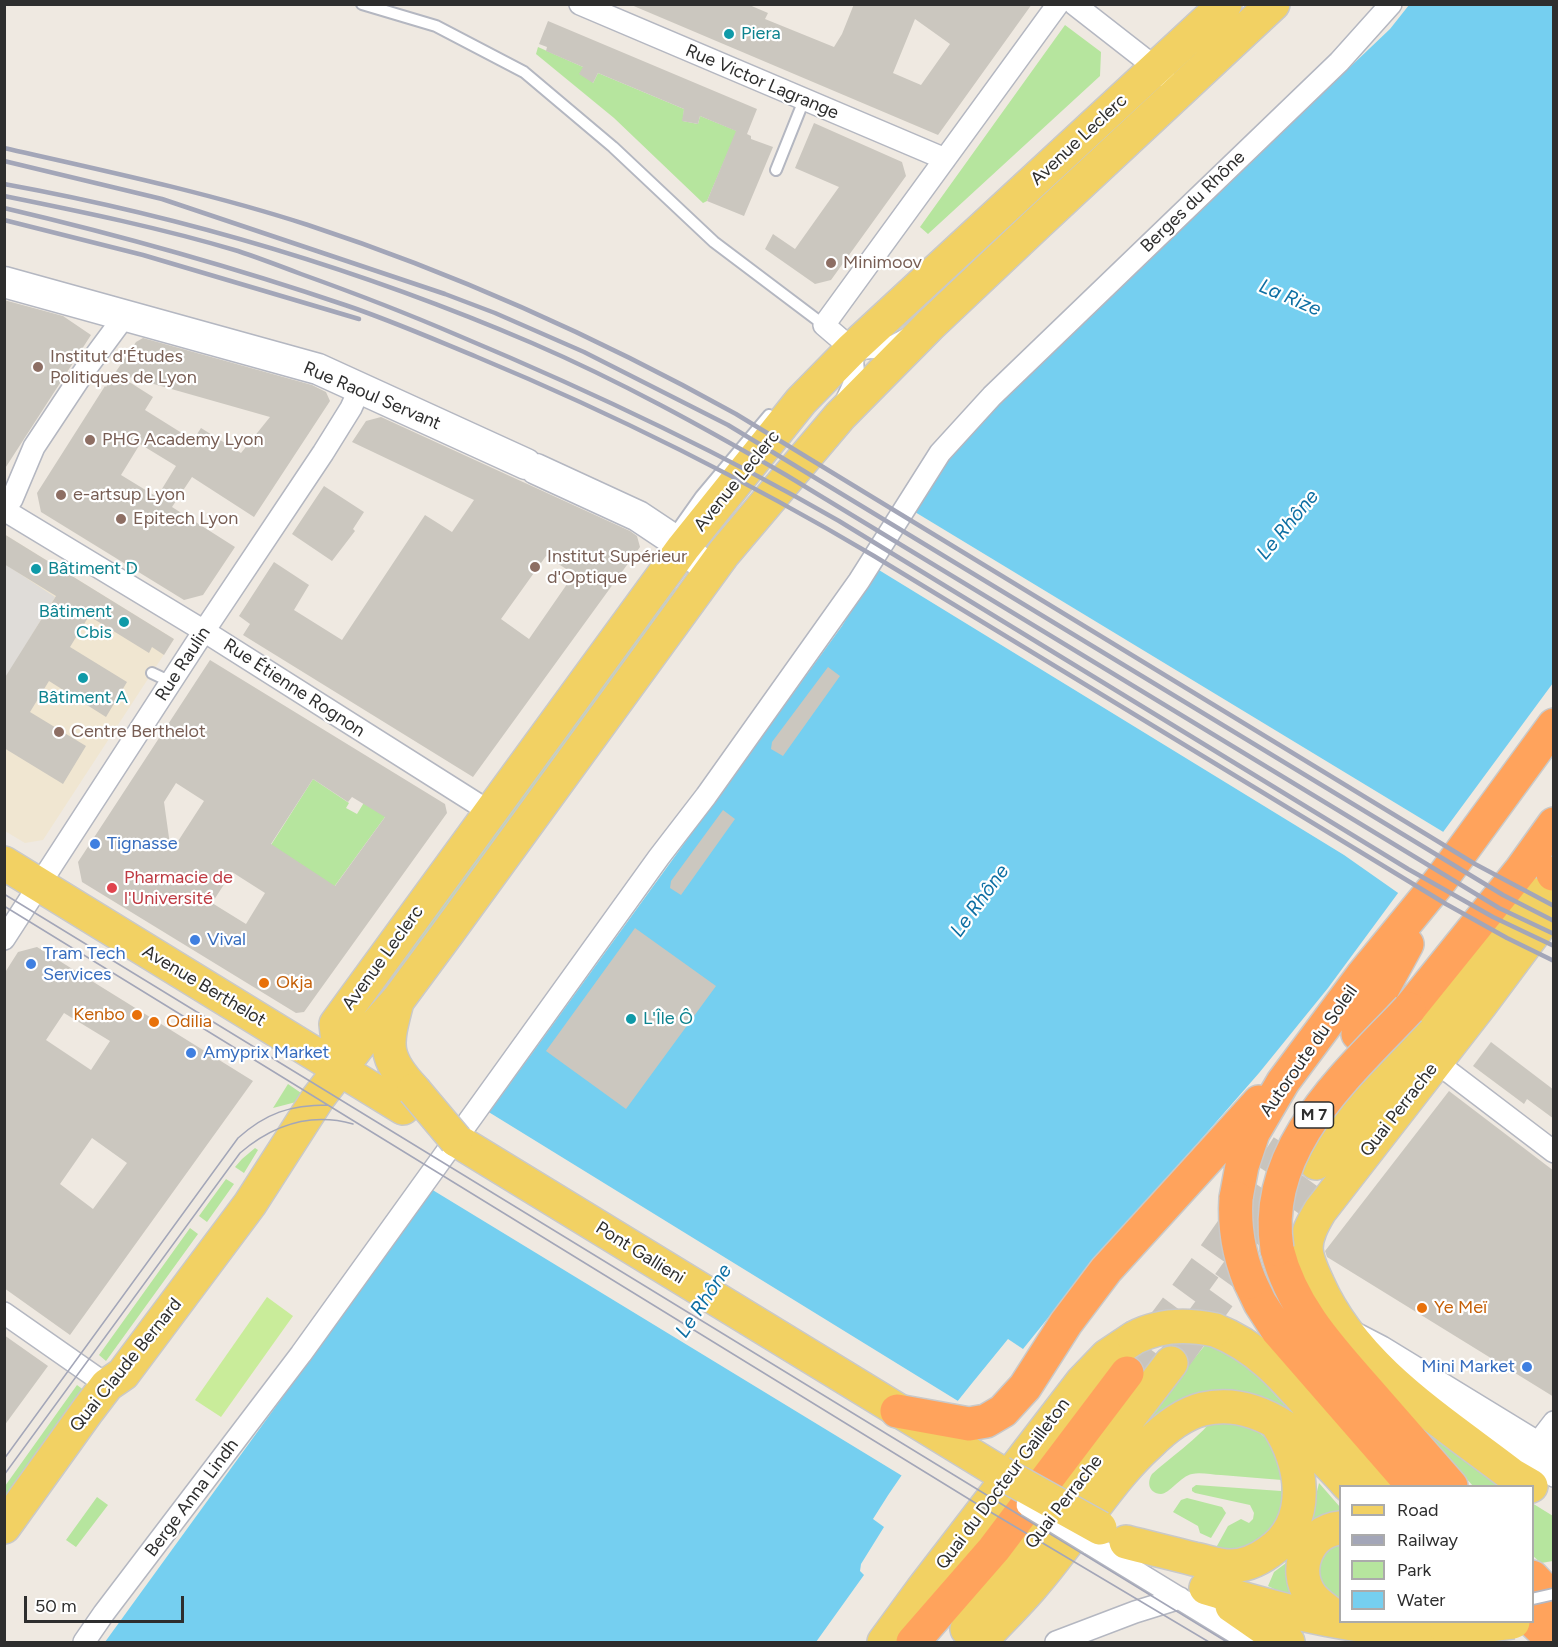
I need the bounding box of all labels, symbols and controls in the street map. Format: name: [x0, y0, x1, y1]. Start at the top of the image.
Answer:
place label: Piera: [741, 23, 781, 45]
marker: Piera: [722, 27, 736, 41]
street label: Rue Victor Lagrange: [682, 40, 842, 124]
street label: Avenue Leclerc: [1026, 90, 1132, 190]
street label: Berges du Rhône: [1136, 147, 1250, 257]
place label: Minimoov: [843, 252, 922, 274]
marker: Minimoov: [824, 256, 838, 270]
water label: La Rize: [1255, 274, 1325, 322]
place label: Institut d'Études Politiques de Lyon: [50, 346, 197, 388]
street label: Rue Raoul Servant: [300, 357, 444, 435]
marker: Institut d'Études Politiques de Lyon: [31, 360, 45, 374]
street label: Avenue Leclerc: [690, 426, 784, 536]
place label: PHG Academy Lyon: [102, 429, 264, 451]
marker: PHG Academy Lyon: [83, 433, 97, 447]
place label: e-artsup Lyon: [73, 484, 185, 506]
water label: Le Rhône: [1252, 485, 1324, 565]
marker: e-artsup Lyon: [54, 488, 68, 502]
place label: Epitech Lyon: [133, 508, 238, 530]
marker: Epitech Lyon: [114, 512, 128, 526]
place label: Institut Supérieur d'Optique: [547, 546, 687, 588]
place label: Bâtiment D: [48, 558, 138, 580]
marker: Institut Supérieur d'Optique: [528, 560, 542, 574]
marker: Bâtiment D: [29, 562, 43, 576]
place label: Bâtiment Cbis: [39, 601, 112, 644]
marker: Bâtiment Cbis: [117, 615, 131, 629]
street label: Rue Raulin: [151, 623, 215, 705]
street label: Rue Étienne Rognon: [219, 634, 369, 742]
marker: Bâtiment A: [76, 671, 90, 685]
place label: Bâtiment A: [38, 687, 128, 709]
place label: Centre Berthelot: [71, 721, 206, 743]
marker: Centre Berthelot: [52, 725, 66, 739]
place label: Tignasse: [107, 833, 177, 855]
marker: Tignasse: [88, 837, 102, 851]
water label: Le Rhône: [946, 860, 1014, 942]
place label: Pharmacie de l'Université: [124, 867, 233, 910]
marker: Pharmacie de l'Université: [105, 881, 119, 895]
street label: Avenue Leclerc: [338, 902, 428, 1014]
place label: Vival: [207, 929, 246, 951]
marker: Vival: [188, 933, 202, 947]
street label: Avenue Berthelot: [138, 941, 270, 1031]
place label: Tram Tech Services: [43, 943, 126, 986]
marker: Tram Tech Services: [24, 957, 38, 971]
place label: Okja: [276, 972, 313, 994]
marker: Okja: [257, 976, 271, 990]
street label: Autoroute du Soleil: [1256, 981, 1362, 1121]
place label: Kenbo: [73, 1004, 125, 1026]
marker: Kenbo: [130, 1008, 144, 1022]
place label: L'Île Ô: [643, 1008, 693, 1030]
place label: Odilia: [166, 1011, 212, 1033]
marker: L'Île Ô: [624, 1012, 638, 1026]
marker: Odilia: [147, 1015, 161, 1029]
place label: Amyprix Market: [203, 1042, 329, 1064]
marker: Amyprix Market: [184, 1046, 198, 1060]
street label: Quai Perrache: [1356, 1059, 1442, 1161]
road number: M 7: [1294, 1102, 1334, 1128]
street label: Pont Gallieni: [591, 1217, 689, 1289]
water label: Le Rhône: [671, 1260, 737, 1342]
street label: Quai Claude Bernard: [65, 1294, 187, 1436]
place label: Ye Meï: [1434, 1297, 1487, 1319]
marker: Ye Meï: [1415, 1301, 1429, 1315]
place label: Mini Market: [1421, 1356, 1515, 1378]
marker: Mini Market: [1520, 1360, 1534, 1374]
street label: Quai du Docteur Gailleton: [932, 1394, 1074, 1574]
street label: Berge Anna Lindh: [141, 1435, 243, 1561]
street label: Quai Perrache: [1021, 1451, 1107, 1553]
legend: [1339, 1485, 1534, 1623]
text: Road: [1397, 1499, 1438, 1521]
text: Railway: [1397, 1529, 1458, 1551]
text: Park: [1397, 1559, 1431, 1581]
scale bar: [27, 1584, 188, 1622]
text: Water: [1397, 1589, 1445, 1611]
text: 50 m: [35, 1595, 77, 1617]

